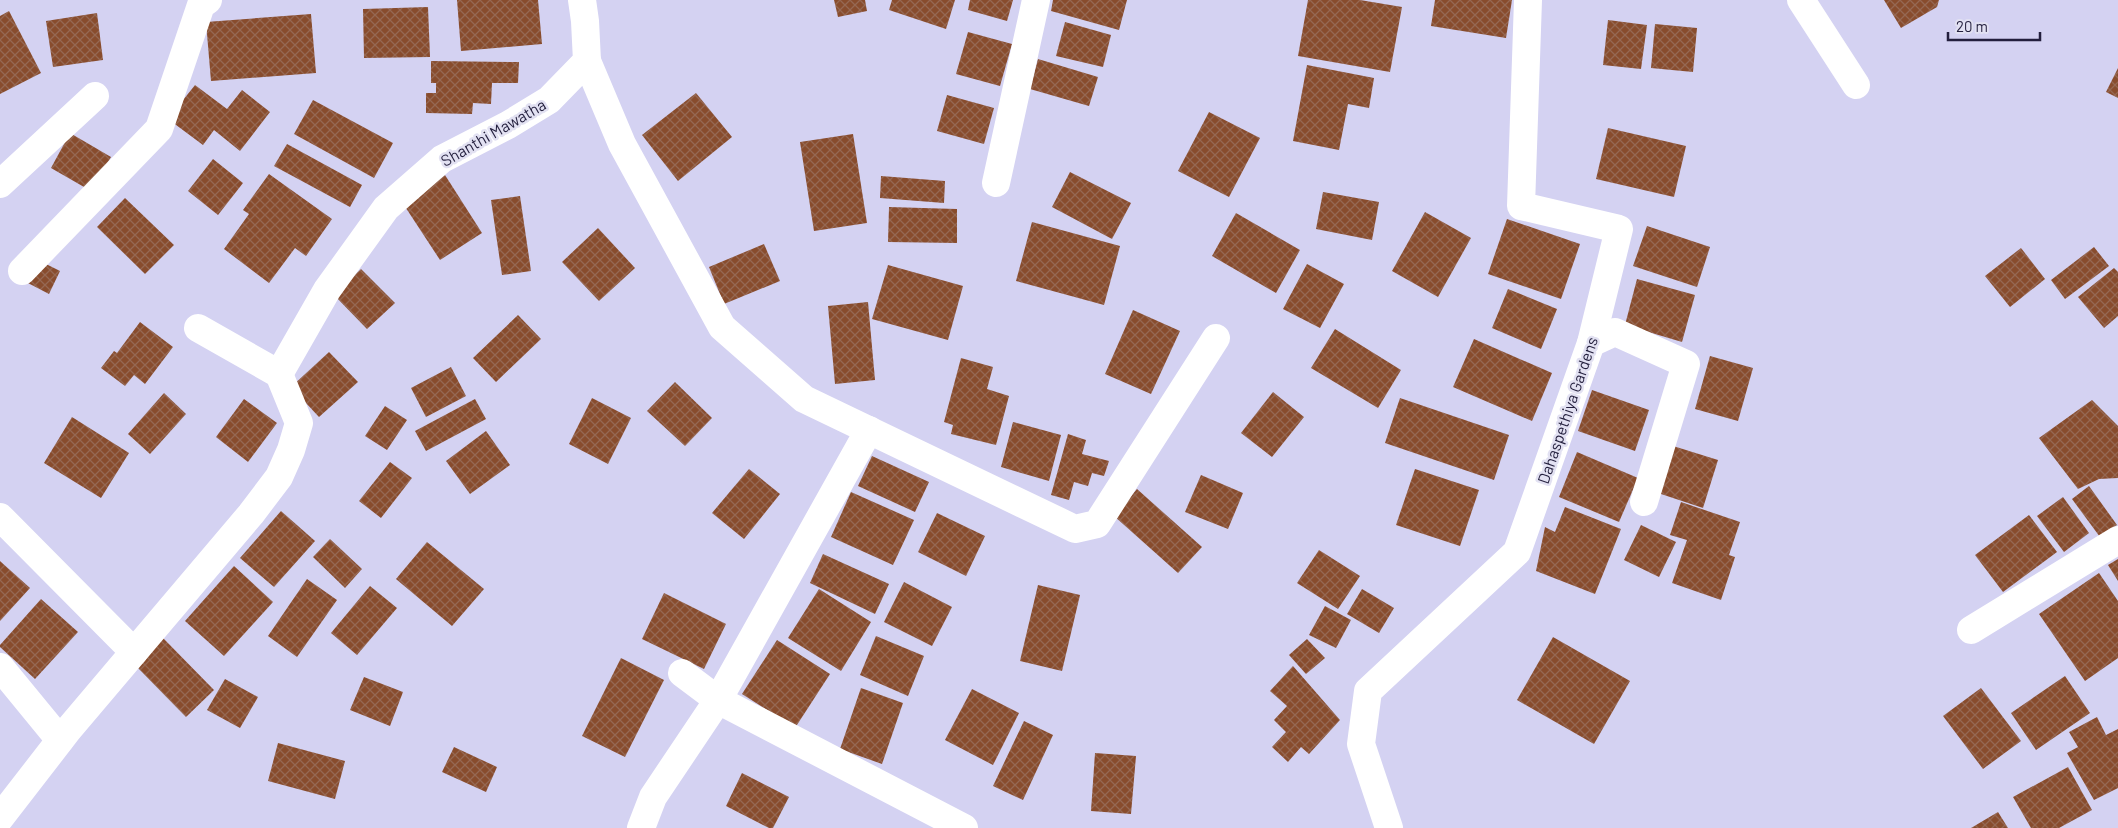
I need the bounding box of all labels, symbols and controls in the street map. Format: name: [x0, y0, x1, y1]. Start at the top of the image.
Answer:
scale bar: [1948, 10, 2040, 42]
text: 20 m: [1956, 17, 1988, 35]
street label: Shanthi Mawatha: [437, 94, 549, 170]
street label: Dahaspethiya Gardens: [1533, 334, 1601, 486]

